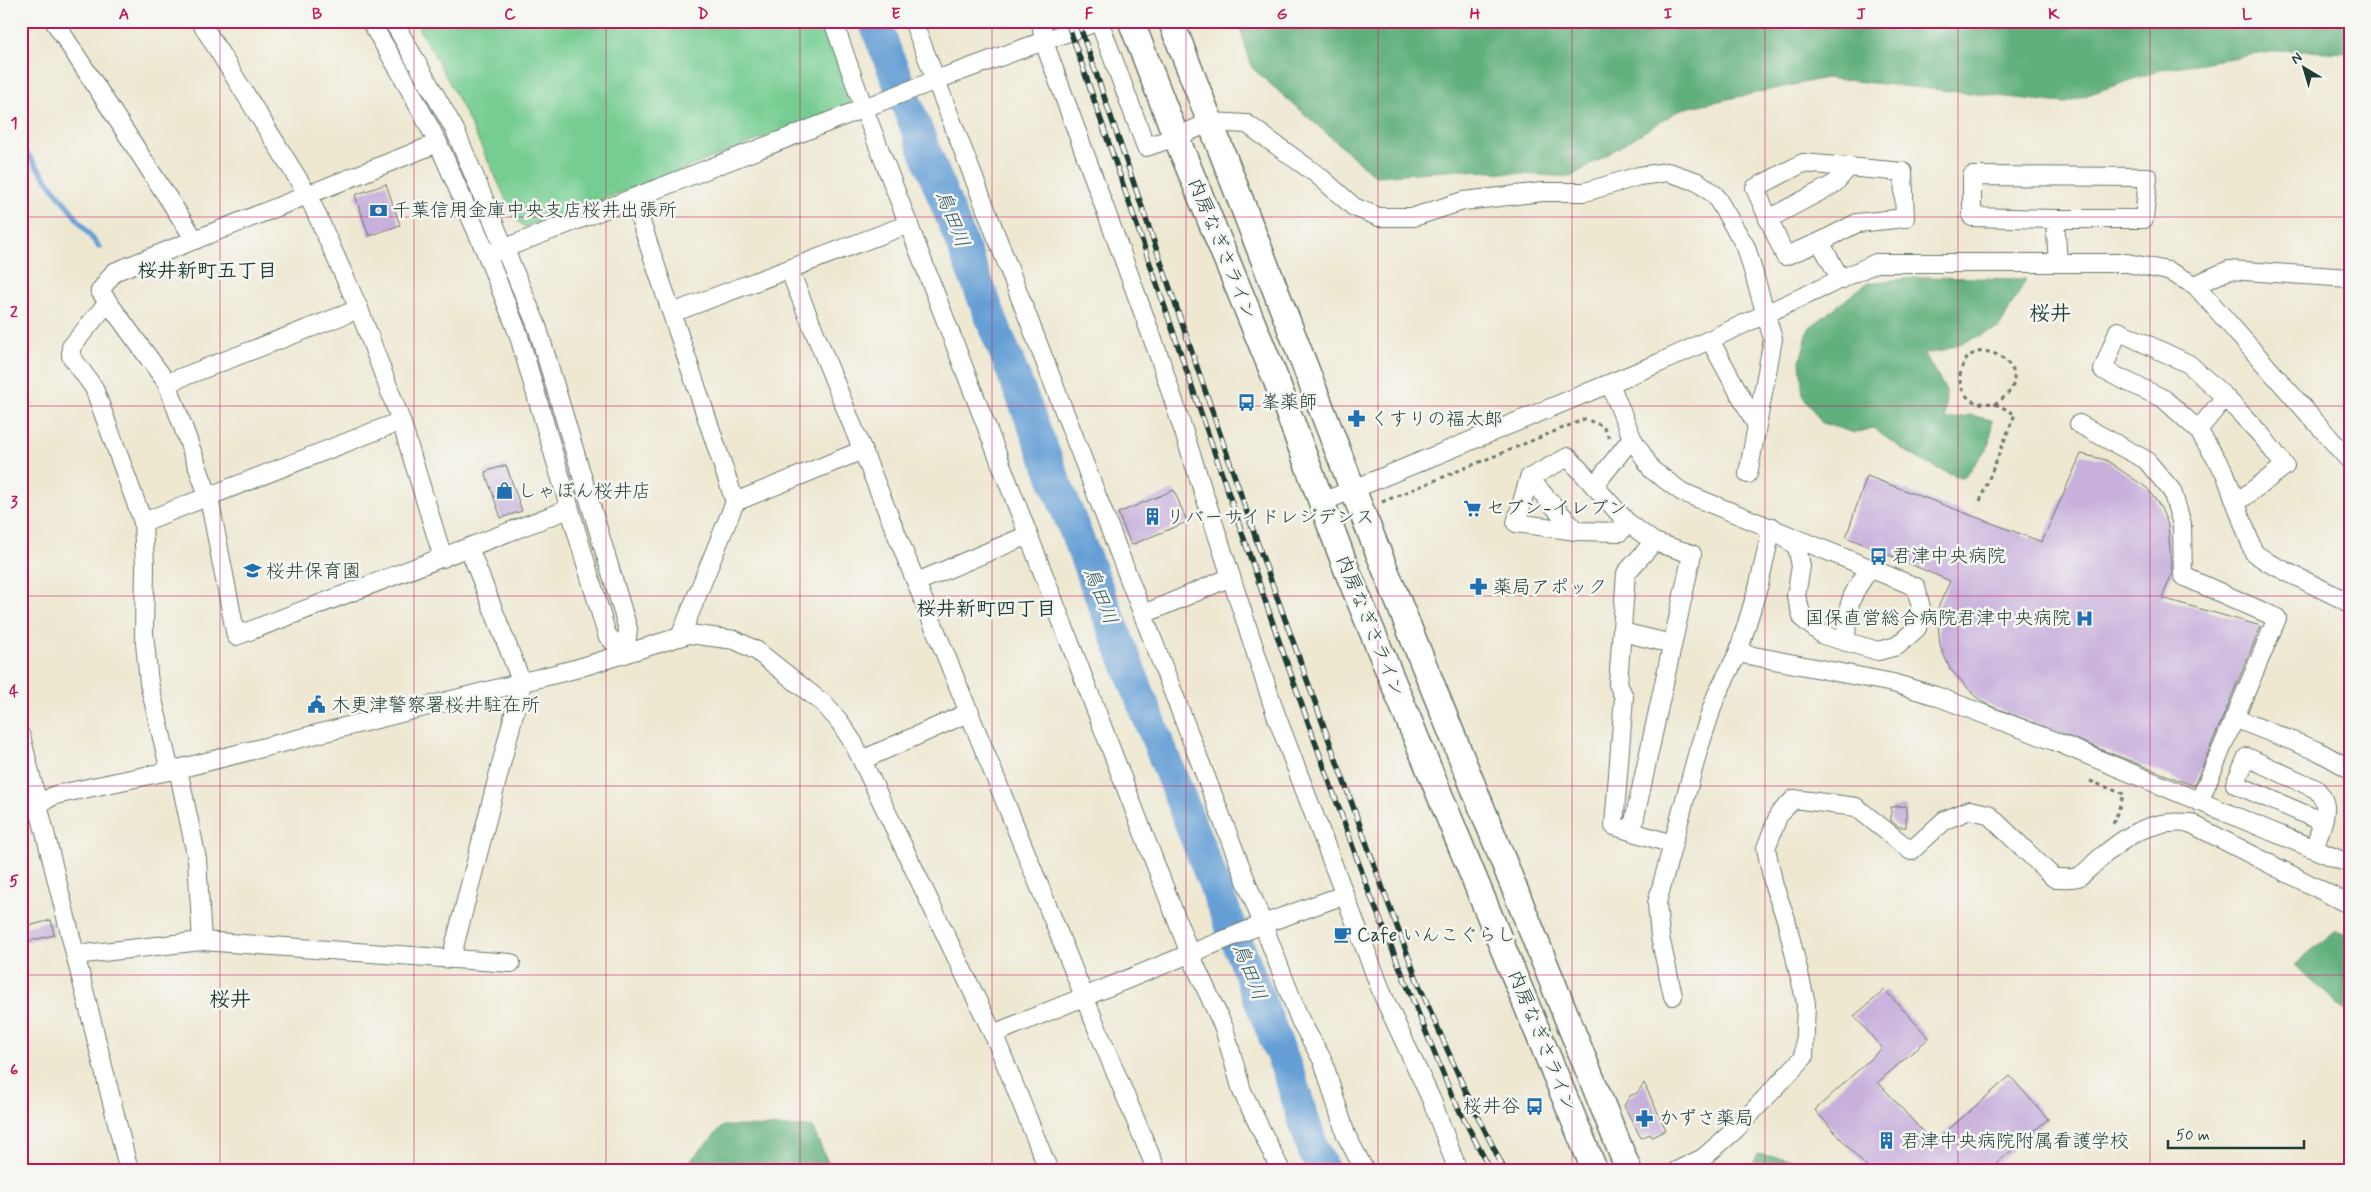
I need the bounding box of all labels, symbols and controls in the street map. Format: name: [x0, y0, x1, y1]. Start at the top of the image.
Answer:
text: A: [119, 4, 129, 25]
text: B: [312, 4, 322, 25]
text: C: [504, 4, 516, 25]
text: D: [697, 4, 709, 25]
text: E: [891, 4, 901, 25]
text: F: [1085, 4, 1094, 25]
text: G: [1277, 4, 1288, 25]
text: H: [1470, 4, 1481, 25]
text: I: [1664, 4, 1673, 25]
text: J: [1856, 4, 1866, 25]
text: K: [2048, 4, 2060, 25]
text: L: [2242, 4, 2253, 25]
north arrow: [2278, 42, 2328, 92]
text: N: [2287, 49, 2306, 69]
text: 1: [10, 113, 18, 134]
street label: 内房なぎさライン: [1182, 174, 1262, 324]
water label: 鳥田川: [929, 186, 975, 252]
place label: 千葉信用金庫中央支店桜井出張所: [392, 198, 677, 223]
bank icon: 千葉信用金庫中央支店桜井出張所: [368, 200, 388, 220]
district label: 桜井新町五丁目: [137, 258, 277, 285]
district label: 桜井: [2029, 300, 2071, 328]
text: 2: [10, 302, 18, 323]
place label: 峯薬師: [1261, 390, 1318, 415]
bus stop icon: 峯薬師: [1237, 392, 1257, 412]
place label: くすりの福太郎: [1370, 407, 1503, 432]
pharmacy icon: くすりの福太郎: [1346, 409, 1366, 429]
place label: しゃぼん桜井店: [518, 479, 651, 504]
shop icon: しゃぼん桜井店: [494, 481, 514, 501]
text: 3: [10, 492, 18, 513]
place label: セブン-イレブン: [1486, 496, 1628, 521]
supermarket icon: セブン-イレブン: [1462, 498, 1482, 518]
place label: リバーサイドレジデンス: [1166, 505, 1375, 530]
building icon: リバーサイドレジデンス: [1142, 507, 1162, 527]
place label: 君津中央病院: [1892, 544, 2006, 569]
bus stop icon: 君津中央病院: [1868, 546, 1888, 566]
street label: 内房なぎさライン: [1330, 551, 1410, 701]
place label: 桜井保育園: [266, 559, 361, 584]
school or university icon: 桜井保育園: [242, 561, 262, 581]
water label: 鳥田川: [1077, 563, 1123, 629]
place label: 薬局アポック: [1493, 575, 1607, 600]
pharmacy icon: 薬局アポック: [1469, 577, 1489, 597]
district label: 桜井新町四丁目: [916, 596, 1056, 623]
place label: 国保直営総合病院君津中央病院: [1805, 606, 2071, 631]
hospital icon: 国保直営総合病院君津中央病院: [2075, 608, 2095, 628]
text: 4: [9, 681, 19, 702]
place label: 木更津警察署桜井駐在所: [331, 693, 540, 718]
public building icon: 木更津警察署桜井駐在所: [307, 695, 327, 715]
text: 5: [9, 871, 19, 892]
place label: Cafe いんこぐらし: [1357, 923, 1516, 948]
cafe icon: Cafe いんこぐらし: [1333, 925, 1353, 945]
water label: 鳥田川: [1226, 939, 1272, 1005]
street label: 内房なぎさライン: [1502, 966, 1582, 1116]
district label: 桜井: [209, 986, 251, 1014]
text: 6: [10, 1060, 18, 1081]
place label: 桜井谷: [1463, 1094, 1520, 1119]
bus stop icon: 桜井谷: [1524, 1096, 1544, 1116]
place label: かずさ薬局: [1659, 1106, 1754, 1131]
pharmacy icon: かずさ薬局: [1635, 1108, 1655, 1128]
scale bar: [2168, 1117, 2305, 1149]
text: 50 m: [2176, 1126, 2210, 1146]
place label: 君津中央病院附属看護学校: [1901, 1129, 2129, 1154]
building icon: 君津中央病院附属看護学校: [1877, 1131, 1897, 1151]

